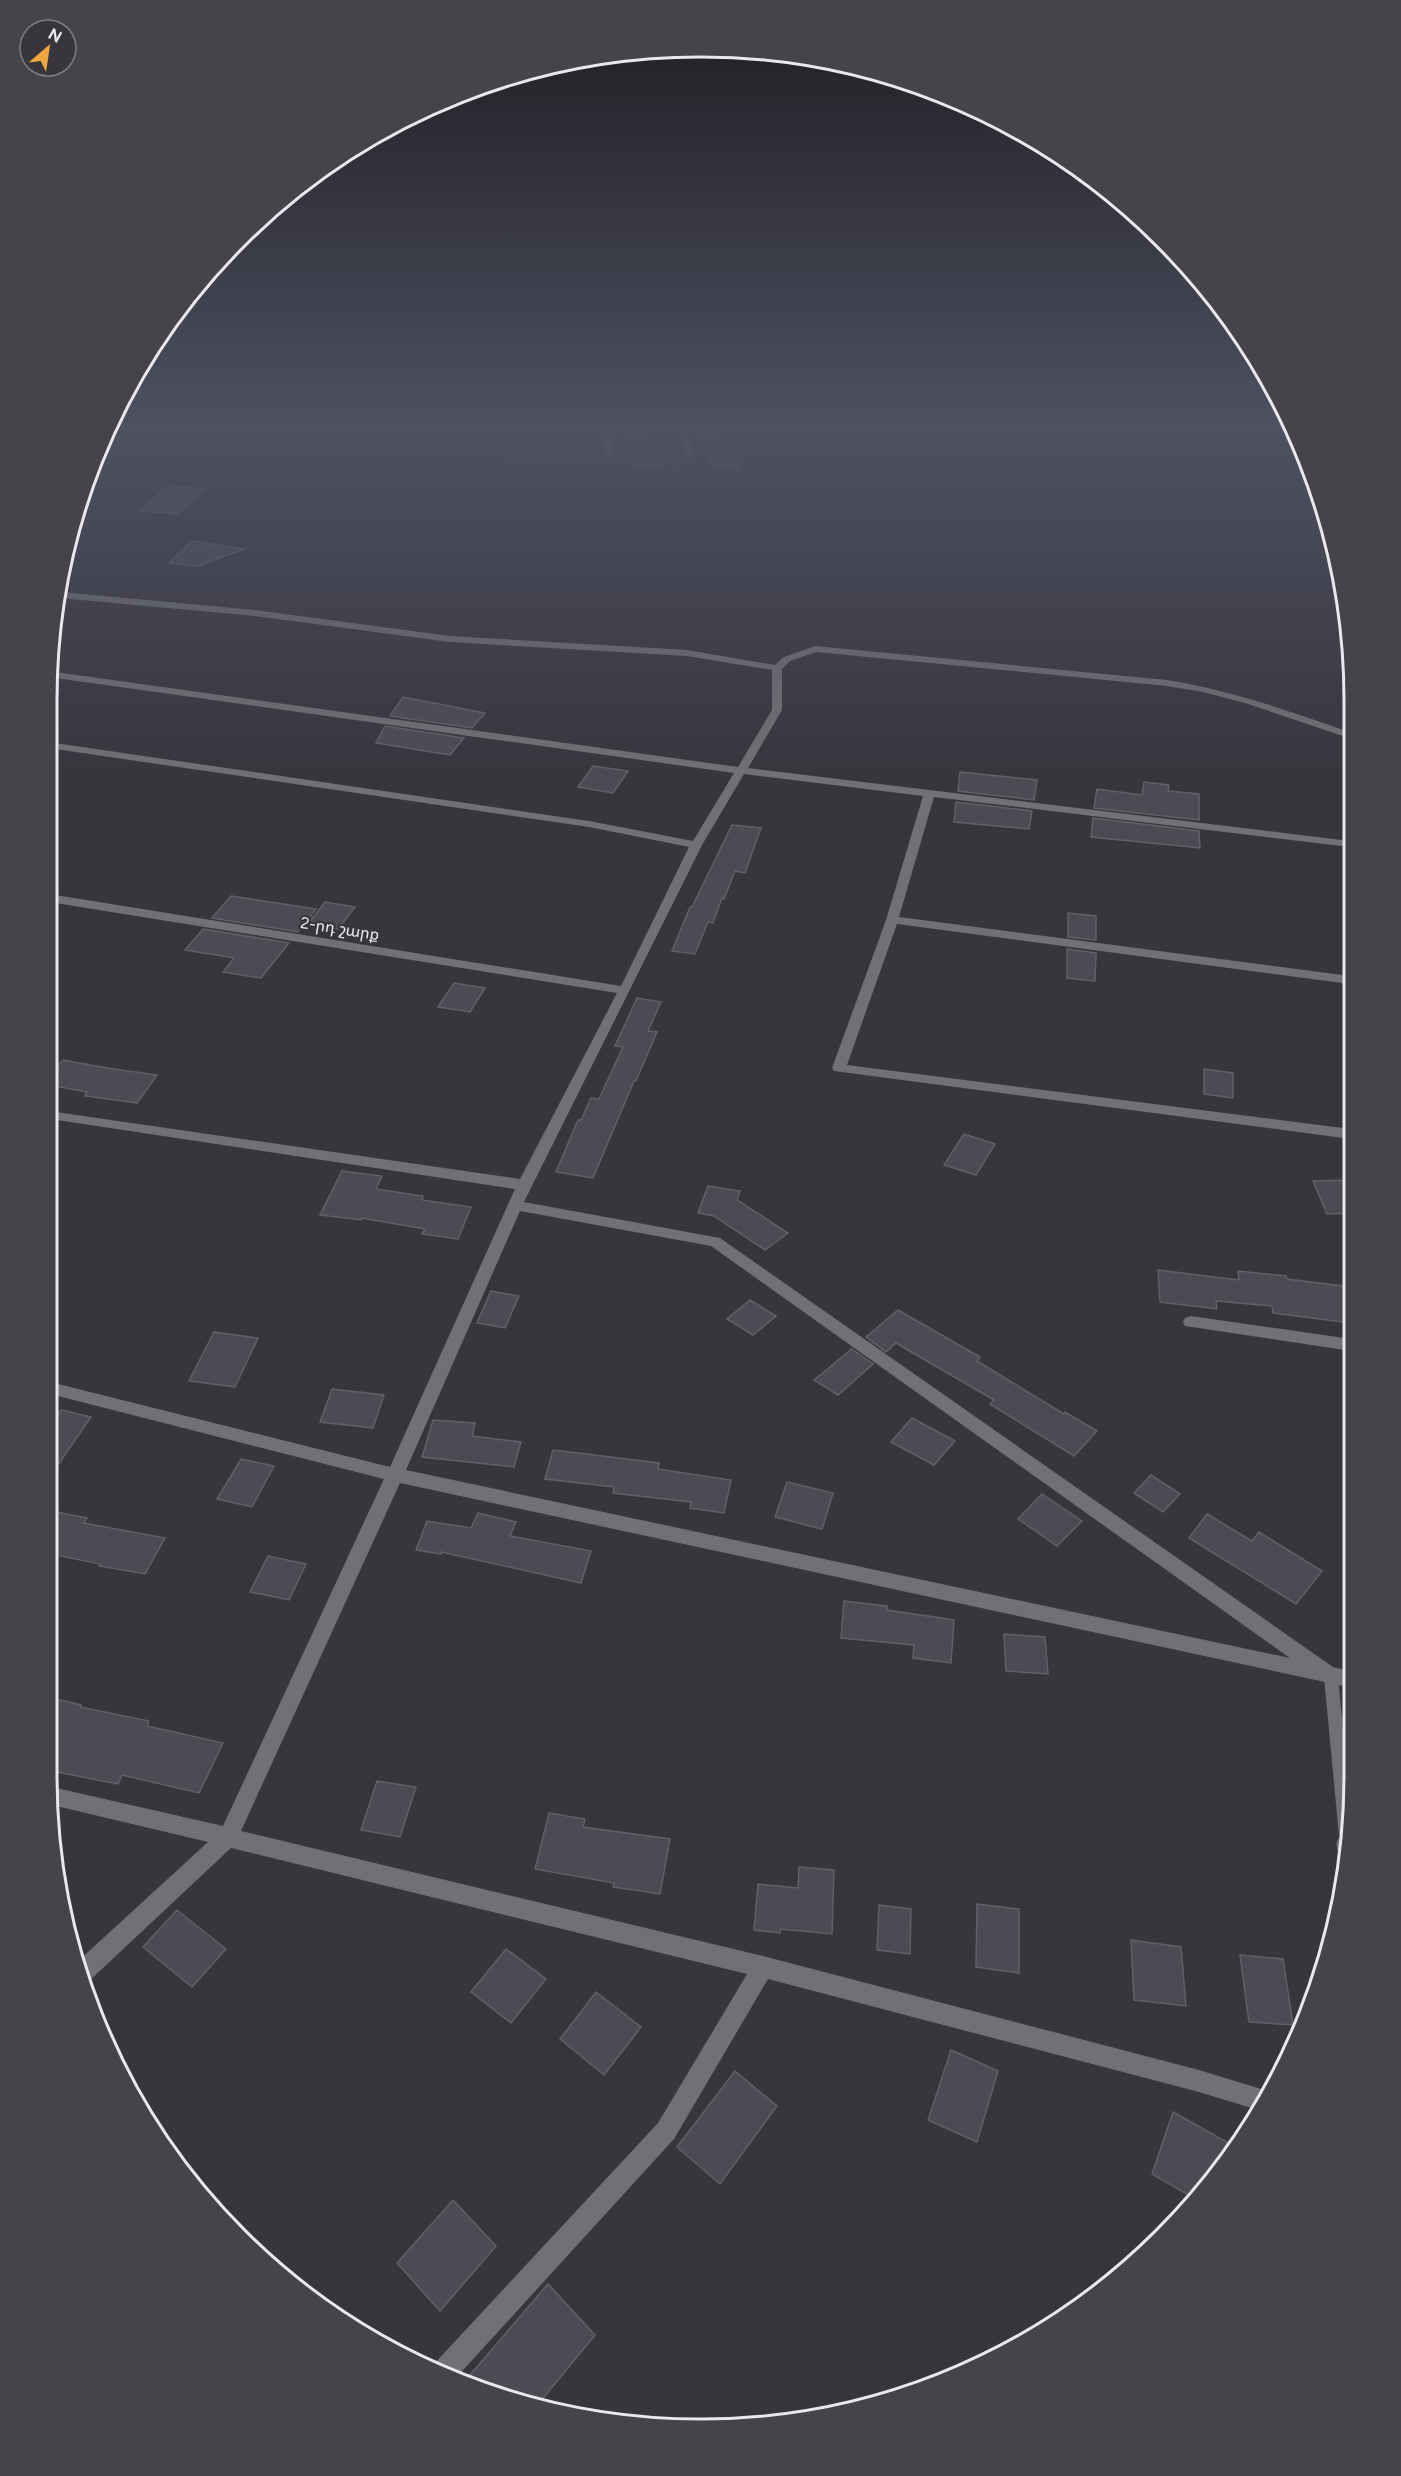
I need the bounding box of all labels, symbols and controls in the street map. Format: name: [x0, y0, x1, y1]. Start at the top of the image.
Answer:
north arrow: [18, 18, 78, 78]
text: N: [45, 24, 65, 47]
street label: 2-րդ շարք: [299, 913, 381, 944]

